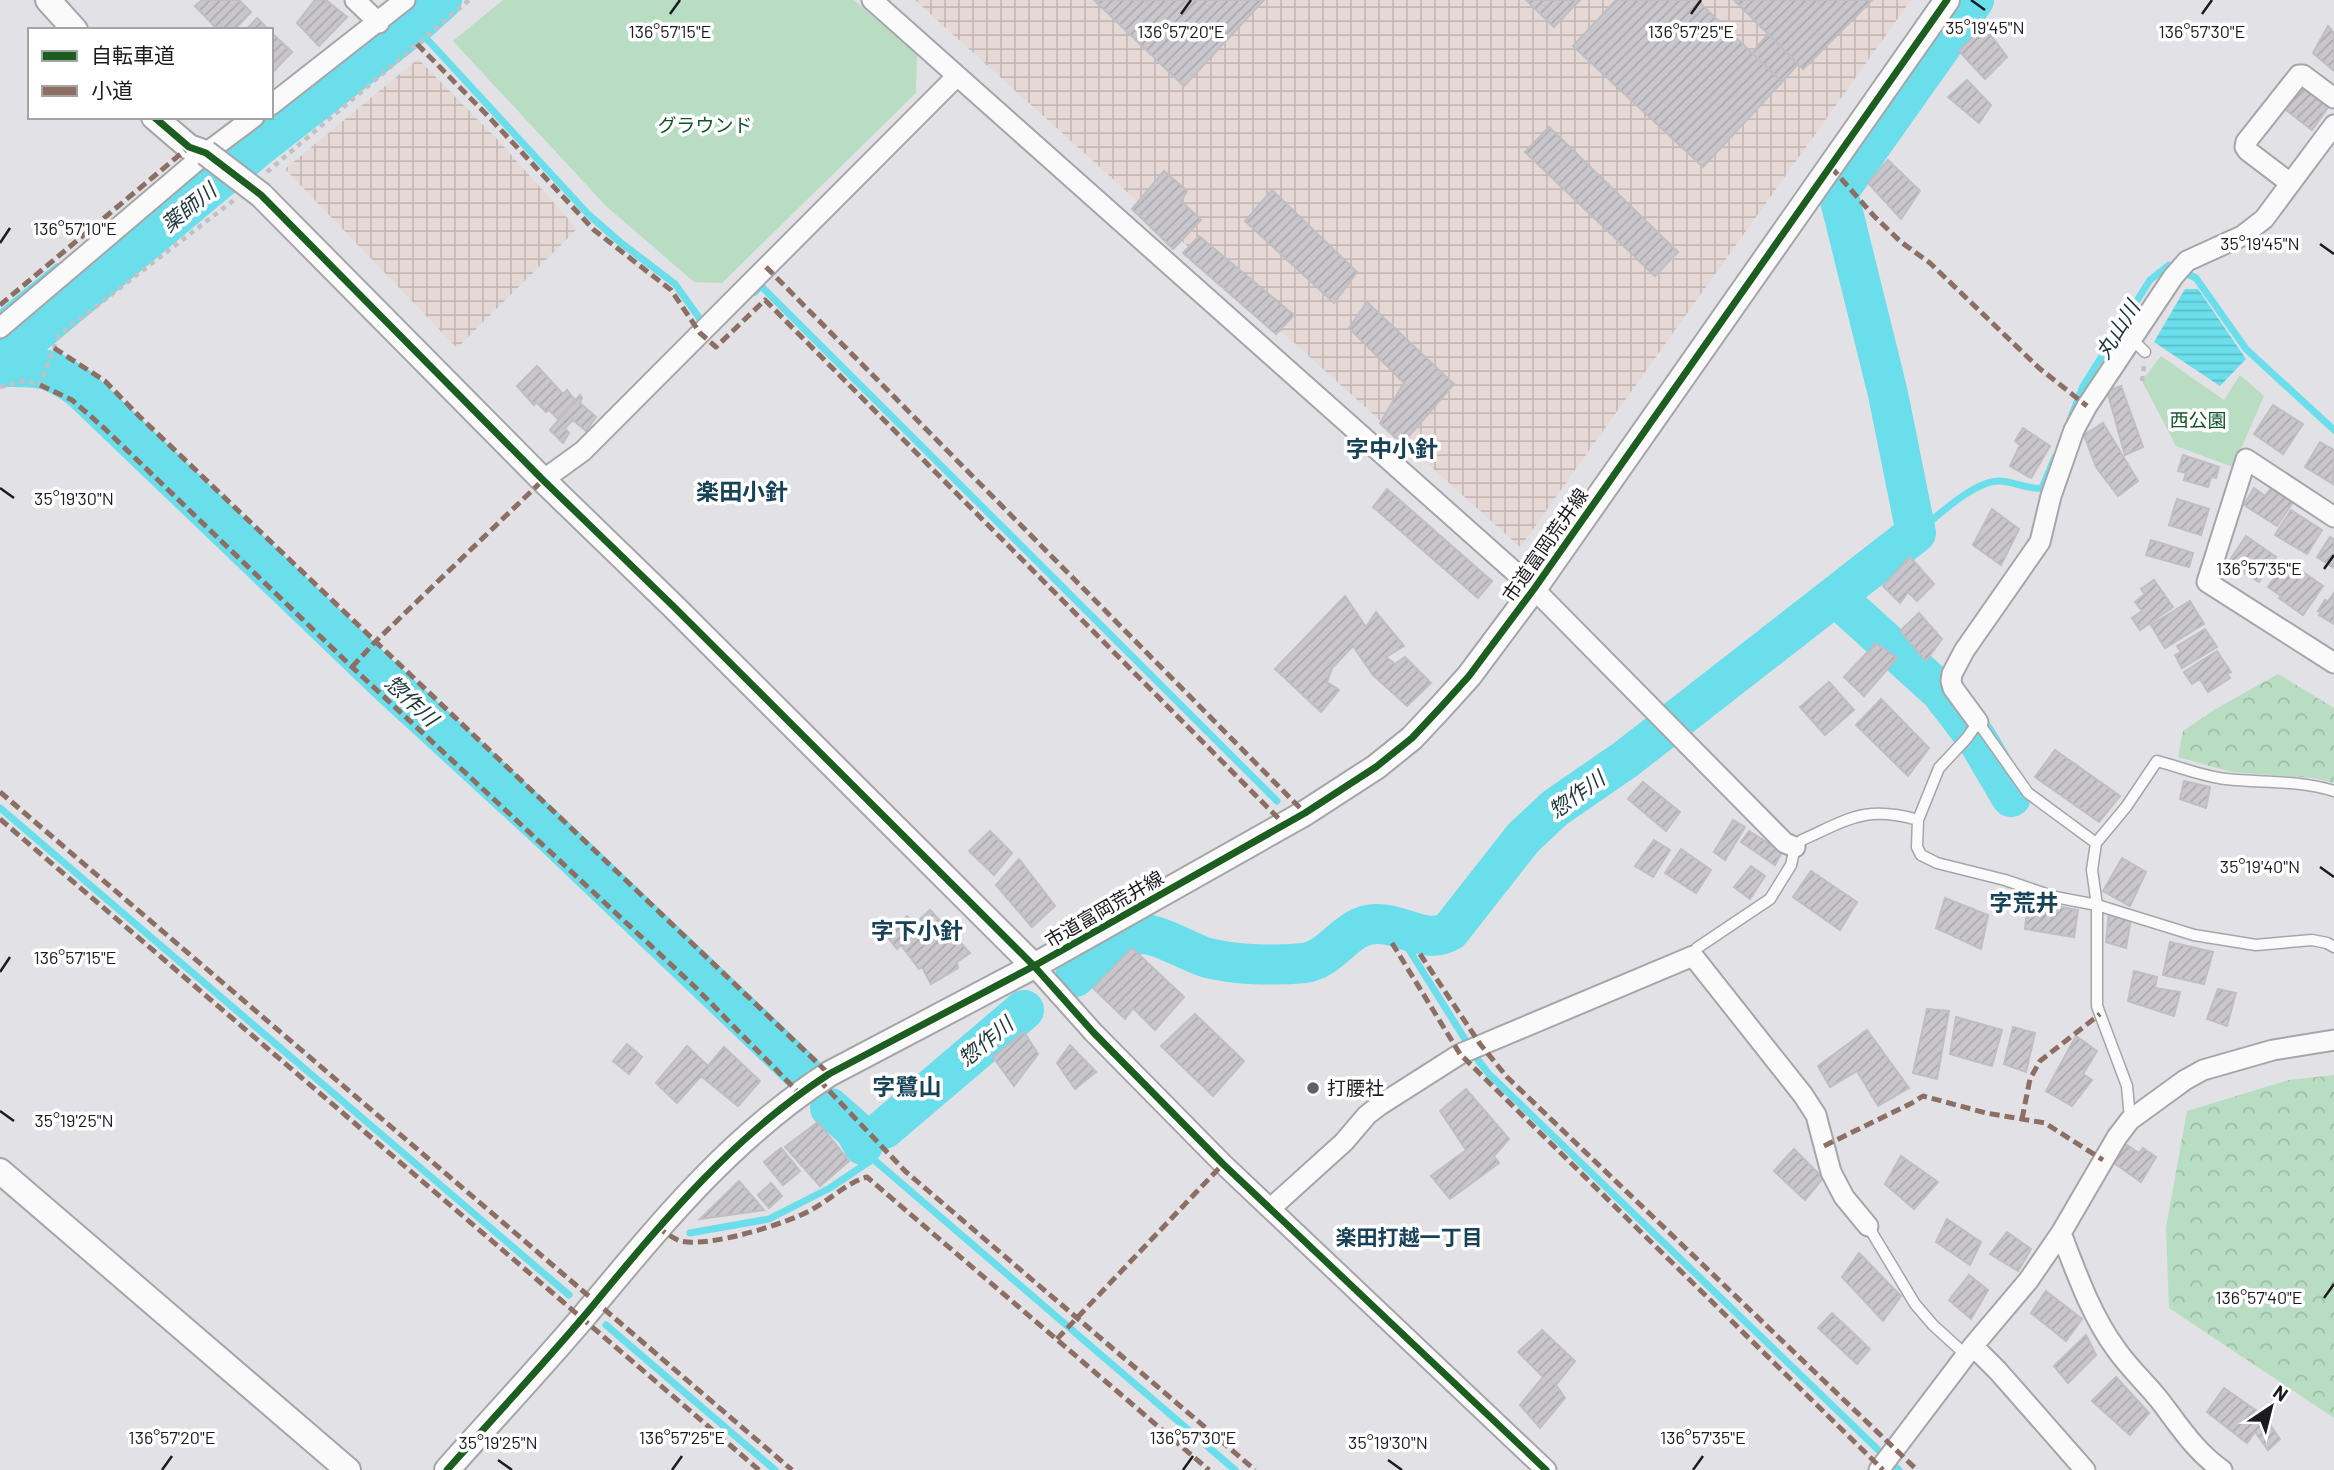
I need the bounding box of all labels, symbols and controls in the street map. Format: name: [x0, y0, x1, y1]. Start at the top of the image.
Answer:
text: 35°19'45"N: [1945, 16, 2025, 38]
text: 136°57'15"E: [628, 20, 712, 42]
text: 136°57'20"E: [1137, 20, 1225, 42]
text: 136°57'25"E: [1648, 20, 1734, 42]
text: 136°57'30"E: [2159, 20, 2245, 42]
legend: [28, 28, 273, 119]
text: 自転車道: [91, 42, 175, 67]
text: 小道: [91, 77, 133, 102]
park label: グラウンド: [657, 113, 753, 136]
water label: 薬師川: [156, 176, 222, 236]
text: 136°57'10"E: [33, 217, 117, 239]
text: 35°19'45"N: [2220, 232, 2300, 254]
water label: 丸山川: [2089, 294, 2145, 363]
park label: 西公園: [2169, 408, 2227, 431]
district label: 字中小針: [1346, 434, 1438, 462]
district label: 楽田小針: [696, 477, 788, 505]
street label: 市道富岡荒井線: [1497, 484, 1592, 606]
text: 35°19'30"N: [34, 487, 114, 509]
text: 136°57'35"E: [2216, 557, 2302, 579]
water label: 惣作川: [380, 669, 445, 732]
water label: 惣作川: [1543, 764, 1611, 822]
text: 35°19'40"N: [2220, 855, 2300, 877]
street label: 市道富岡荒井線: [1040, 865, 1167, 952]
district label: 字荒井: [1990, 888, 2059, 916]
district label: 字下小針: [871, 916, 963, 944]
text: 136°57'15"E: [33, 946, 117, 968]
water label: 惣作川: [953, 1010, 1019, 1071]
district label: 字鷺山: [873, 1072, 942, 1100]
place label: 打腰社: [1327, 1076, 1384, 1099]
marker: 打腰社: [1305, 1080, 1321, 1096]
text: 35°19'25"N: [34, 1109, 114, 1131]
district label: 楽田打越一丁目: [1336, 1224, 1483, 1249]
text: 136°57'40"E: [2215, 1286, 2303, 1308]
north arrow: [2236, 1372, 2306, 1442]
text: N: [2269, 1380, 2293, 1406]
text: 136°57'20"E: [128, 1426, 216, 1448]
text: 136°57'25"E: [639, 1426, 725, 1448]
text: 136°57'30"E: [1150, 1426, 1236, 1448]
text: 136°57'35"E: [1660, 1426, 1746, 1448]
text: 35°19'25"N: [458, 1431, 538, 1453]
text: 35°19'30"N: [1348, 1431, 1428, 1453]

